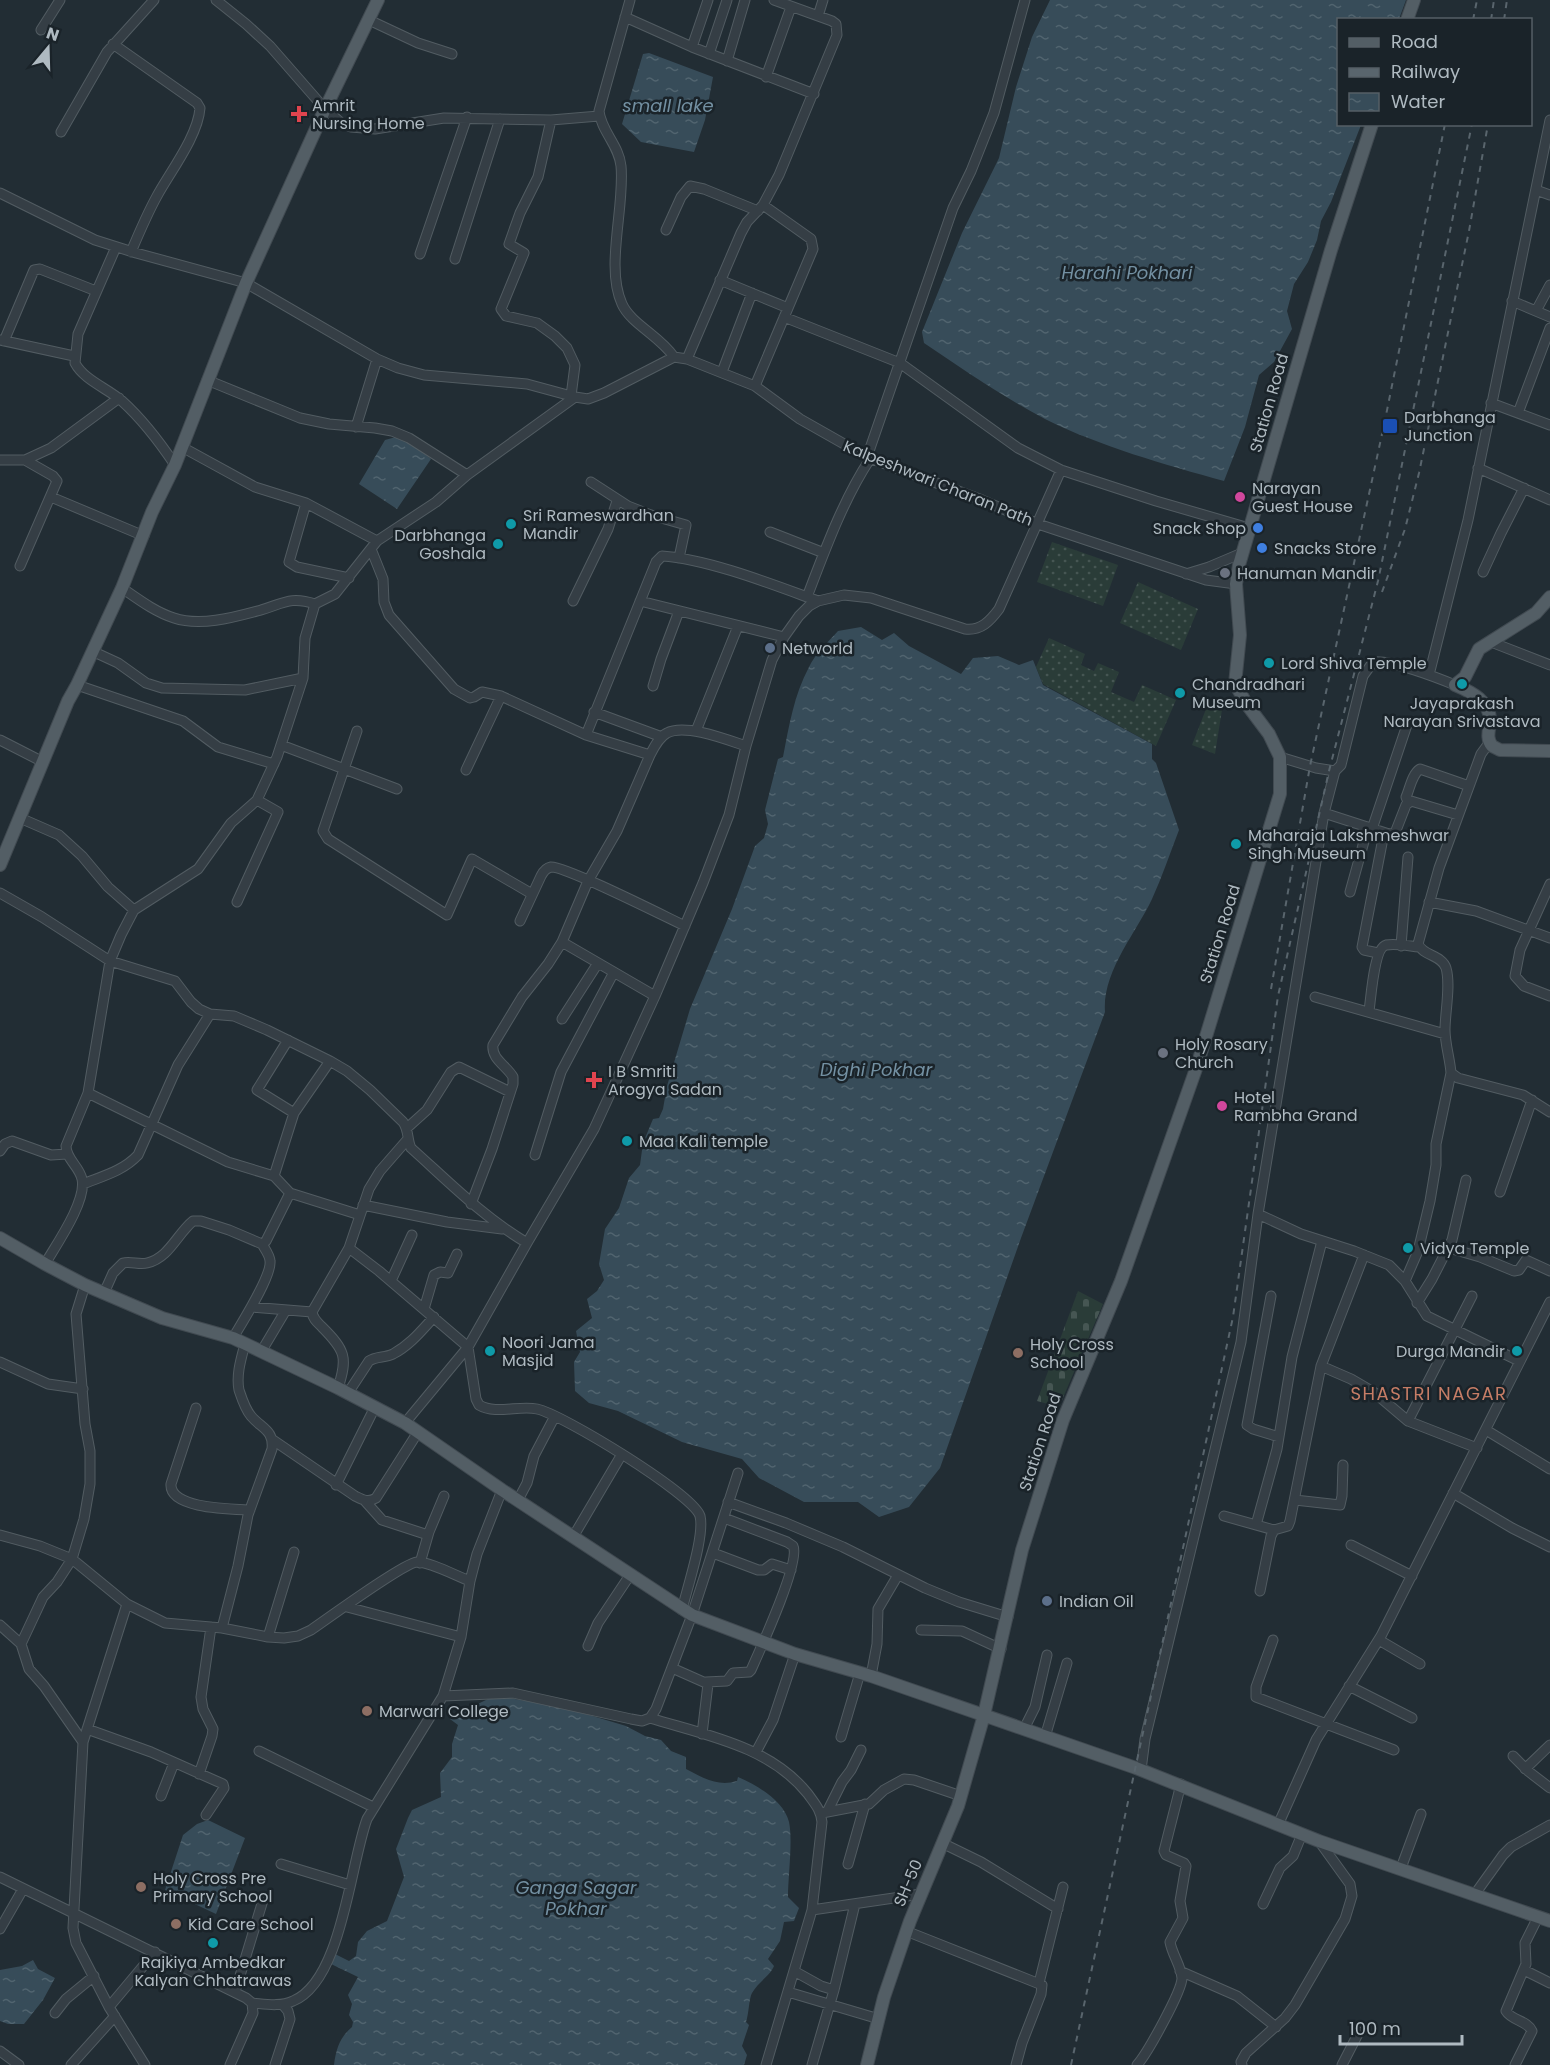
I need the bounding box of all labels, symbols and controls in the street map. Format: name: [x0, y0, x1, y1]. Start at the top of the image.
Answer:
north arrow: [18, 18, 78, 78]
legend: [1337, 18, 1532, 126]
text: N: [43, 21, 62, 47]
text: Road: [1391, 29, 1438, 54]
text: Railway: [1391, 59, 1460, 84]
text: Water: [1391, 89, 1445, 114]
water label: small lake: [622, 93, 714, 118]
place label: Amrit Nursing Home: [312, 94, 425, 135]
marker: Amrit Nursing Home: [290, 105, 308, 123]
water label: Harahi Pokhari: [1062, 260, 1193, 285]
street label: Station Road: [1244, 351, 1294, 455]
place label: Darbhanga Junction: [1404, 406, 1496, 447]
marker: Darbhanga Junction: [1381, 417, 1399, 435]
street label: Kalpeshwari Charan Path: [840, 434, 1036, 532]
place label: Narayan Guest House: [1252, 477, 1353, 518]
marker: Narayan Guest House: [1233, 490, 1247, 504]
place label: Sri Rameswardhan Mandir: [523, 504, 674, 545]
marker: Sri Rameswardhan Mandir: [504, 517, 518, 531]
place label: Snack Shop: [1153, 517, 1246, 540]
marker: Snack Shop: [1251, 521, 1265, 535]
place label: Darbhanga Goshala: [394, 524, 486, 565]
marker: Darbhanga Goshala: [491, 537, 505, 551]
place label: Snacks Store: [1274, 537, 1376, 560]
marker: Snacks Store: [1255, 541, 1269, 555]
place label: Hanuman Mandir: [1237, 562, 1377, 585]
marker: Hanuman Mandir: [1218, 566, 1232, 580]
place label: Networld: [782, 637, 853, 660]
marker: Networld: [763, 641, 777, 655]
place label: Lord Shiva Temple: [1281, 652, 1427, 675]
marker: Lord Shiva Temple: [1262, 656, 1276, 670]
place label: Chandradhari Museum: [1192, 673, 1305, 714]
marker: Jayaprakash Narayan Srivastava: [1455, 677, 1469, 691]
marker: Chandradhari Museum: [1173, 686, 1187, 700]
place label: Jayaprakash Narayan Srivastava: [1383, 692, 1541, 733]
place label: Maharaja Lakshmeshwar Singh Museum: [1248, 824, 1449, 865]
marker: Maharaja Lakshmeshwar Singh Museum: [1229, 837, 1243, 851]
street label: Station Road: [1194, 882, 1246, 986]
place label: Holy Rosary Church: [1175, 1033, 1268, 1074]
marker: Holy Rosary Church: [1156, 1046, 1170, 1060]
water label: Dighi Pokhar: [820, 1057, 933, 1082]
place label: I B Smriti Arogya Sadan: [608, 1060, 722, 1101]
marker: I B Smriti Arogya Sadan: [585, 1071, 603, 1089]
place label: Hotel Rambha Grand: [1234, 1086, 1357, 1127]
marker: Hotel Rambha Grand: [1215, 1099, 1229, 1113]
place label: Maa Kali temple: [639, 1130, 768, 1153]
marker: Maa Kali temple: [620, 1134, 634, 1148]
place label: Vidya Temple: [1420, 1237, 1529, 1260]
marker: Vidya Temple: [1401, 1241, 1415, 1255]
place label: Noori Jama Masjid: [502, 1331, 595, 1372]
place label: Holy Cross School: [1030, 1333, 1114, 1374]
place label: Durga Mandir: [1396, 1340, 1505, 1363]
marker: Noori Jama Masjid: [483, 1344, 497, 1358]
marker: Durga Mandir: [1510, 1344, 1524, 1358]
marker: Holy Cross School: [1011, 1346, 1025, 1360]
district label: SHASTRI NAGAR: [1350, 1381, 1508, 1406]
street label: Station Road: [1013, 1390, 1067, 1494]
place label: Indian Oil: [1059, 1590, 1134, 1613]
marker: Indian Oil: [1040, 1594, 1054, 1608]
place label: Marwari College: [379, 1700, 509, 1723]
marker: Marwari College: [360, 1704, 374, 1718]
street label: SH-50: [888, 1856, 928, 1910]
place label: Holy Cross Pre Primary School: [153, 1867, 272, 1908]
water label: Ganga Sagar Pokhar: [515, 1875, 638, 1921]
marker: Holy Cross Pre Primary School: [134, 1880, 148, 1894]
place label: Kid Care School: [188, 1913, 314, 1936]
marker: Kid Care School: [169, 1917, 183, 1931]
marker: Rajkiya Ambedkar Kalyan Chhatrawas: [206, 1936, 220, 1950]
place label: Rajkiya Ambedkar Kalyan Chhatrawas: [134, 1951, 292, 1992]
scale bar: [1340, 2008, 1462, 2046]
text: 100 m: [1349, 2016, 1401, 2041]

